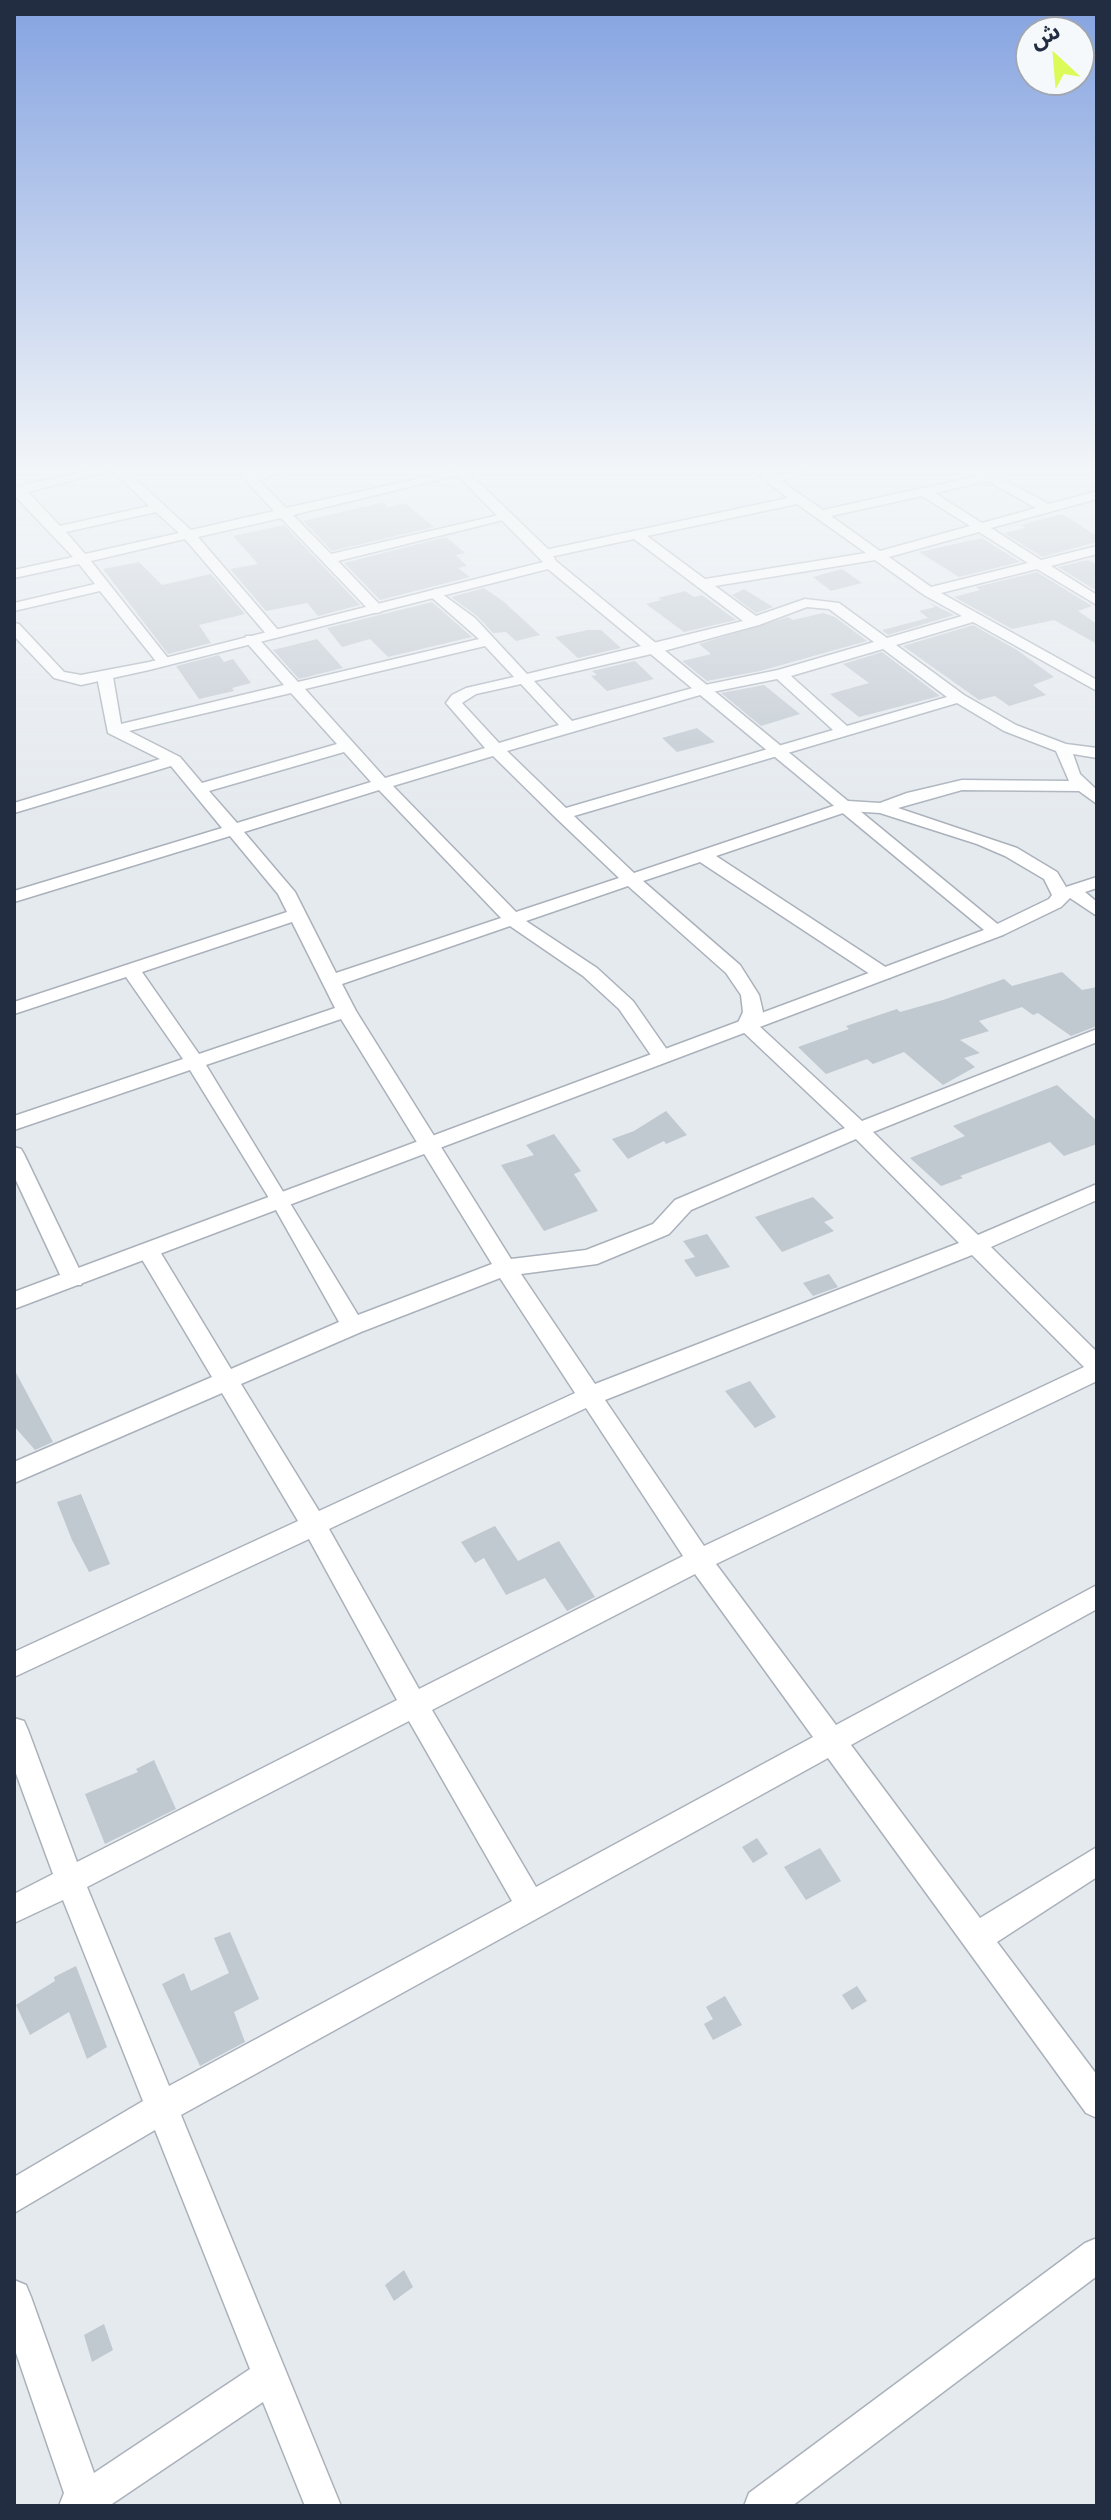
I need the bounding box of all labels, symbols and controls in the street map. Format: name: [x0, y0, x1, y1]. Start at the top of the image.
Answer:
north arrow: [1015, 16, 1095, 96]
text: ش: [1026, 17, 1065, 55]

